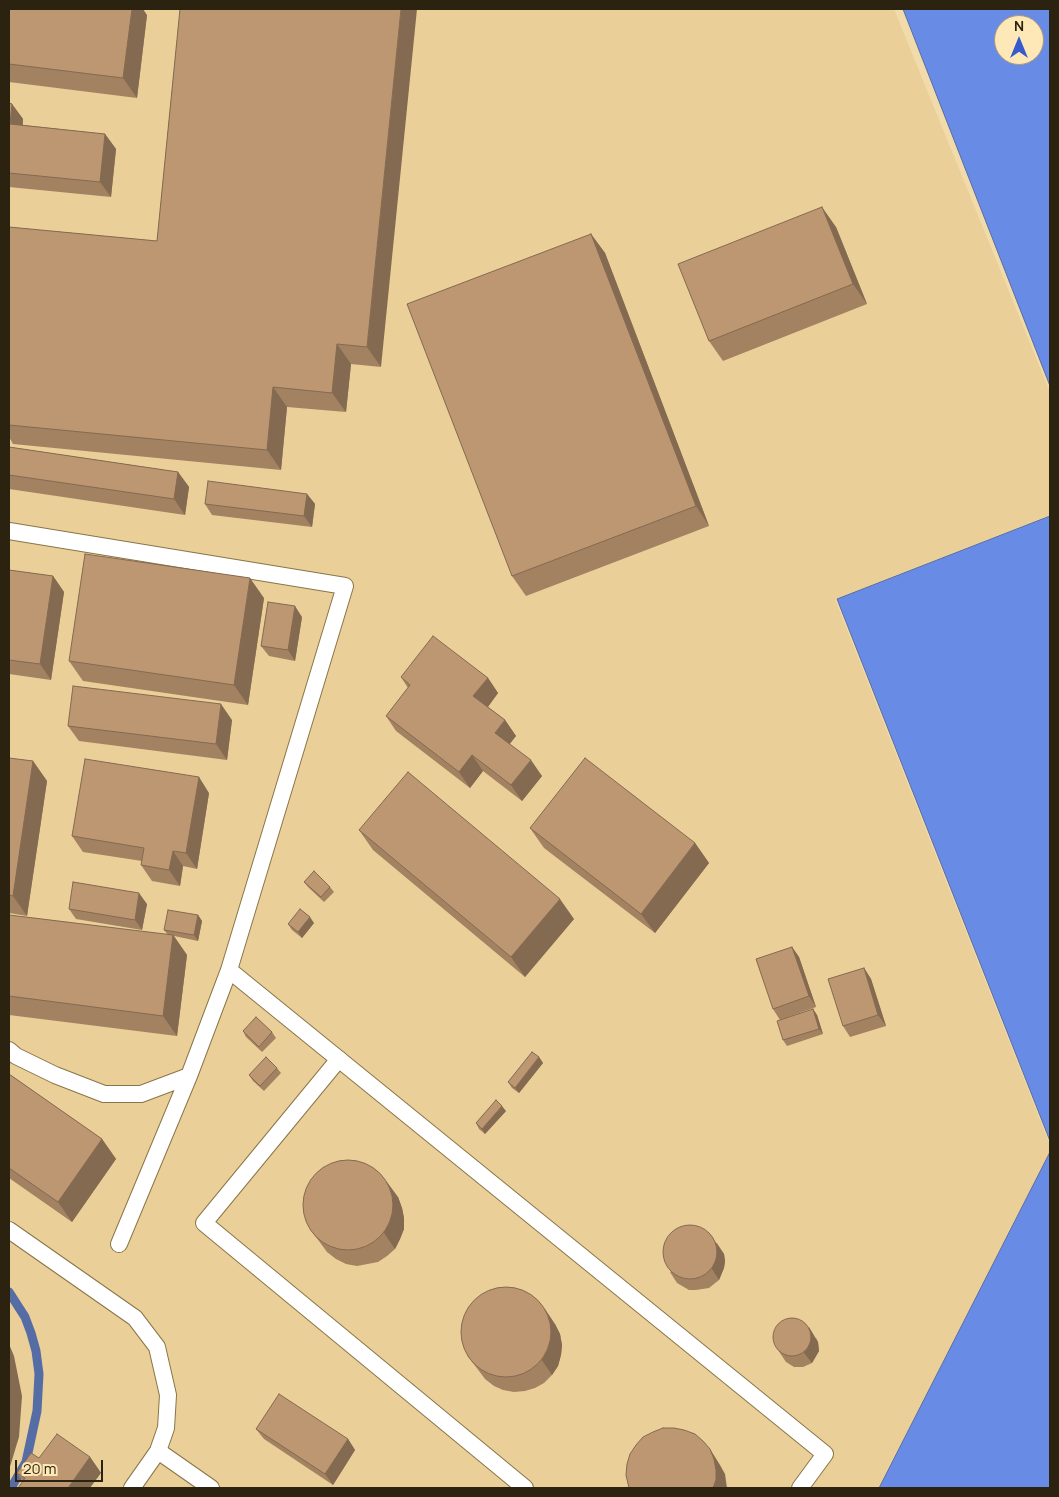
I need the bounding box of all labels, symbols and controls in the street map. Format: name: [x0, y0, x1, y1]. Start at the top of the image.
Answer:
north arrow: [994, 15, 1044, 65]
text: N: [1014, 16, 1024, 35]
scale bar: [18, 1450, 105, 1482]
text: 20 m: [23, 1458, 56, 1479]

